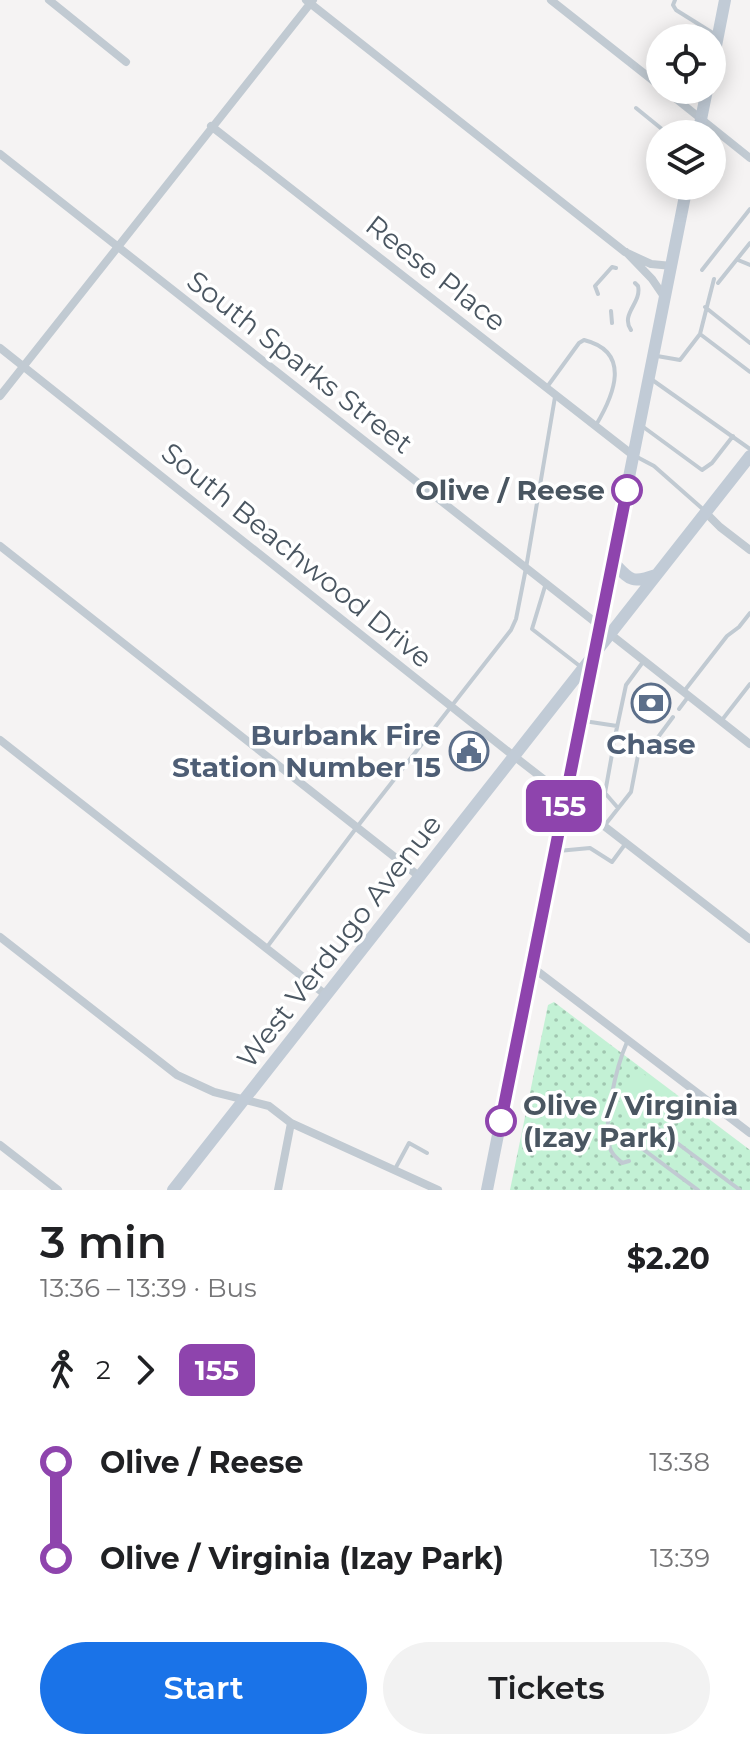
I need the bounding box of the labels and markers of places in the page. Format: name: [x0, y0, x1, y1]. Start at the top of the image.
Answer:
place label: Olive / Reese: [415, 473, 605, 507]
marker: Olive / Reese: [612, 475, 642, 505]
bank icon: Chase: [630, 682, 672, 724]
place label: Burbank Fire Station Number 15: [172, 718, 441, 784]
place label: Chase: [606, 727, 696, 761]
public building icon: Burbank Fire Station Number 15: [448, 730, 490, 772]
place label: Olive / Virginia (Izay Park): [523, 1088, 738, 1154]
marker: Olive / Virginia (Izay Park): [486, 1106, 516, 1136]

